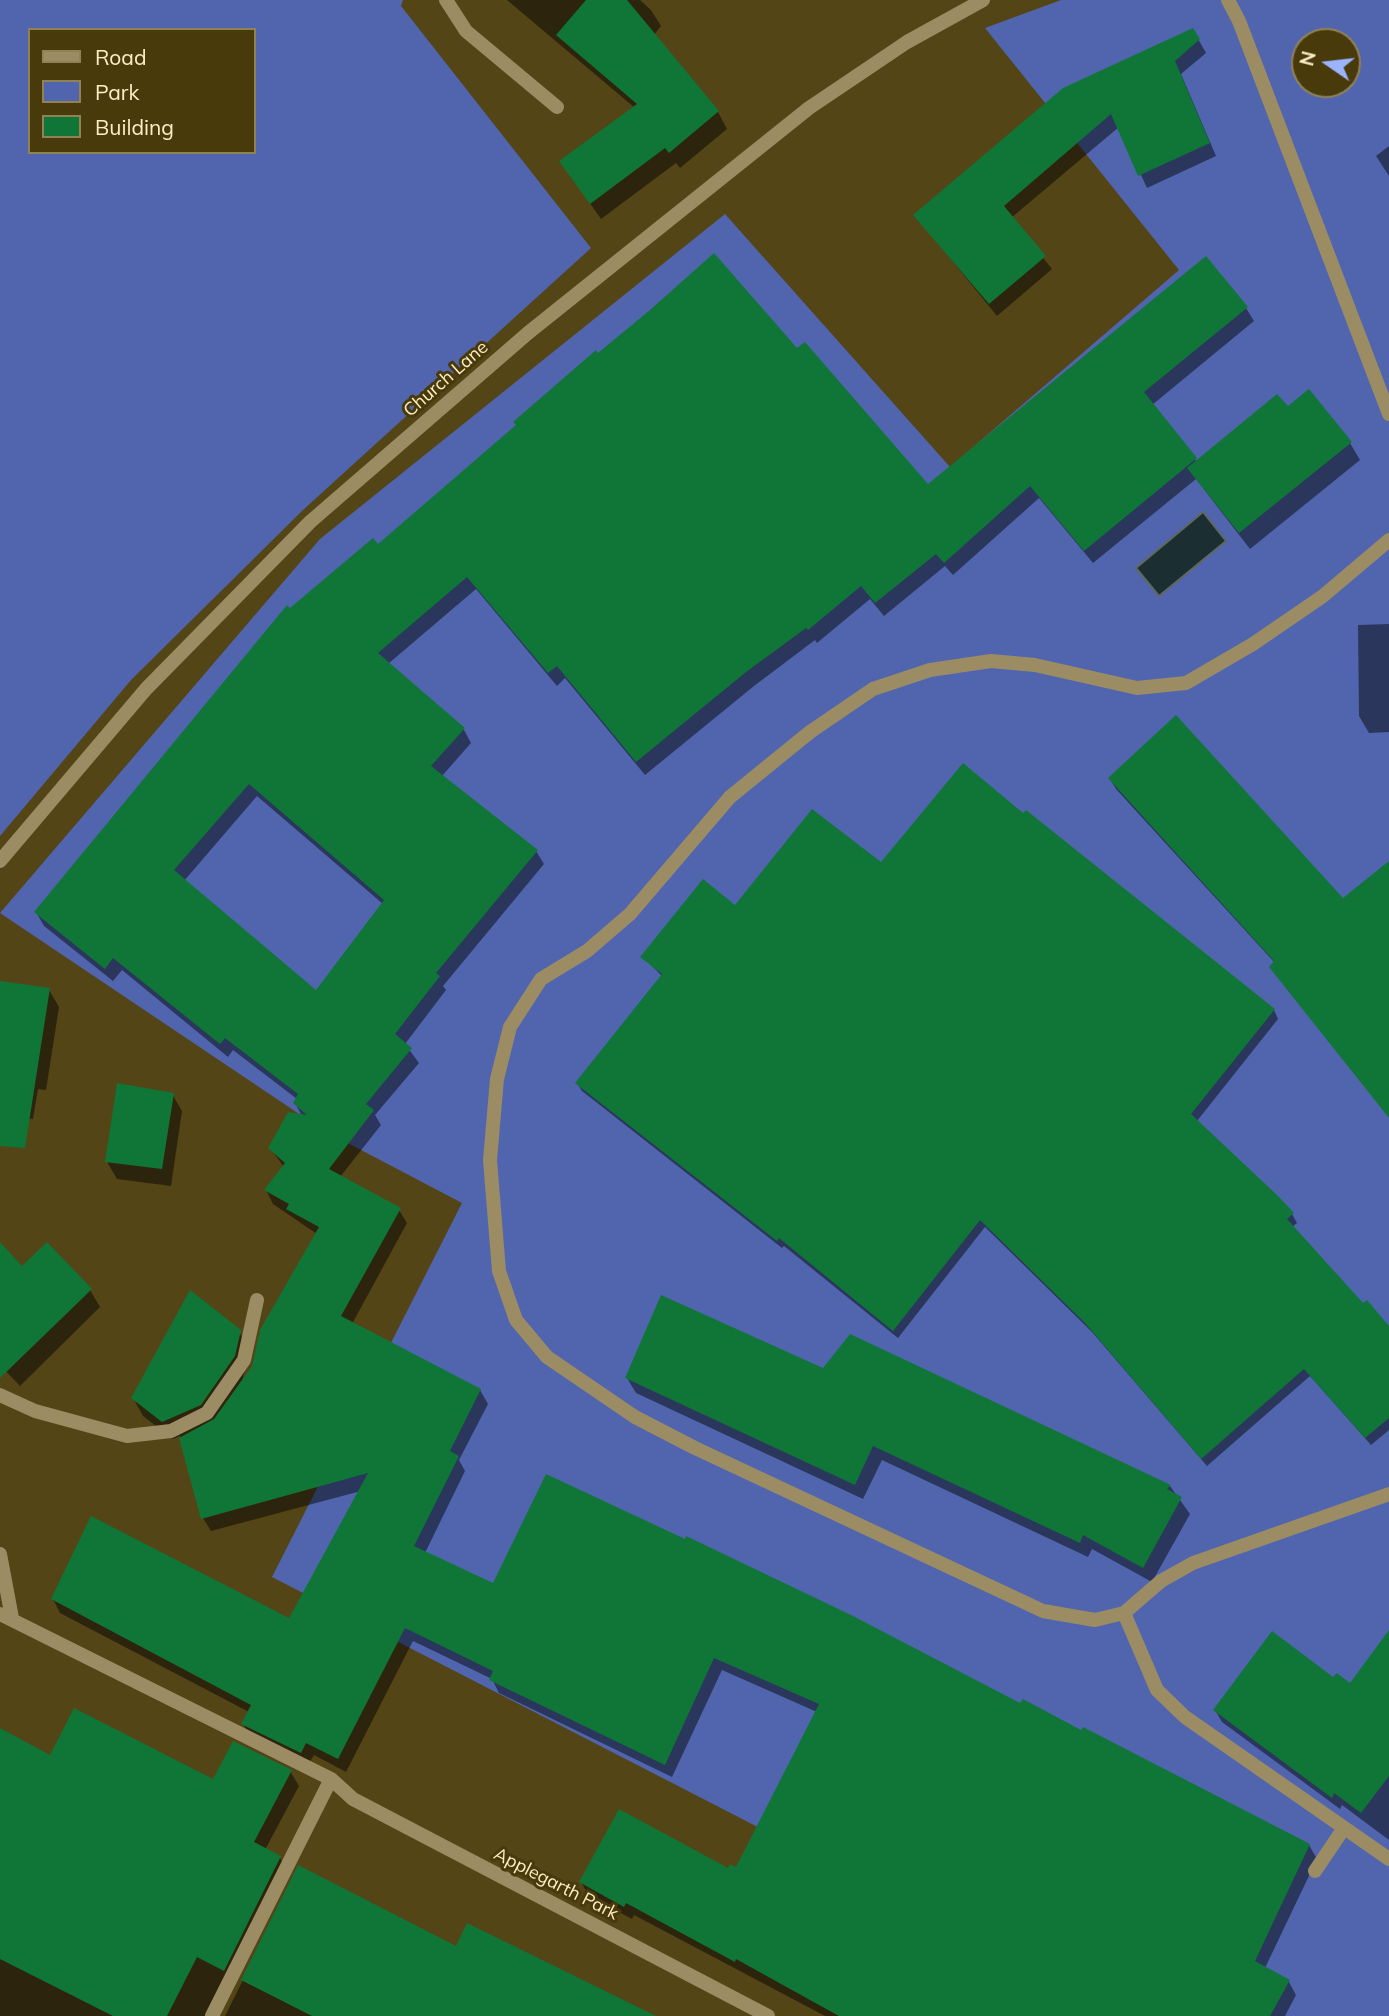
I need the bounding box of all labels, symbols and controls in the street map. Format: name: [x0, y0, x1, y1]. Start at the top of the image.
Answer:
legend: [28, 28, 256, 154]
north arrow: [1291, 28, 1361, 98]
text: Road: [95, 44, 146, 70]
text: N: [1294, 49, 1321, 68]
text: Park: [95, 79, 139, 105]
text: Building: [95, 114, 174, 140]
street label: Church Lane: [399, 336, 493, 422]
street label: Applegarth Park: [490, 1843, 622, 1925]

